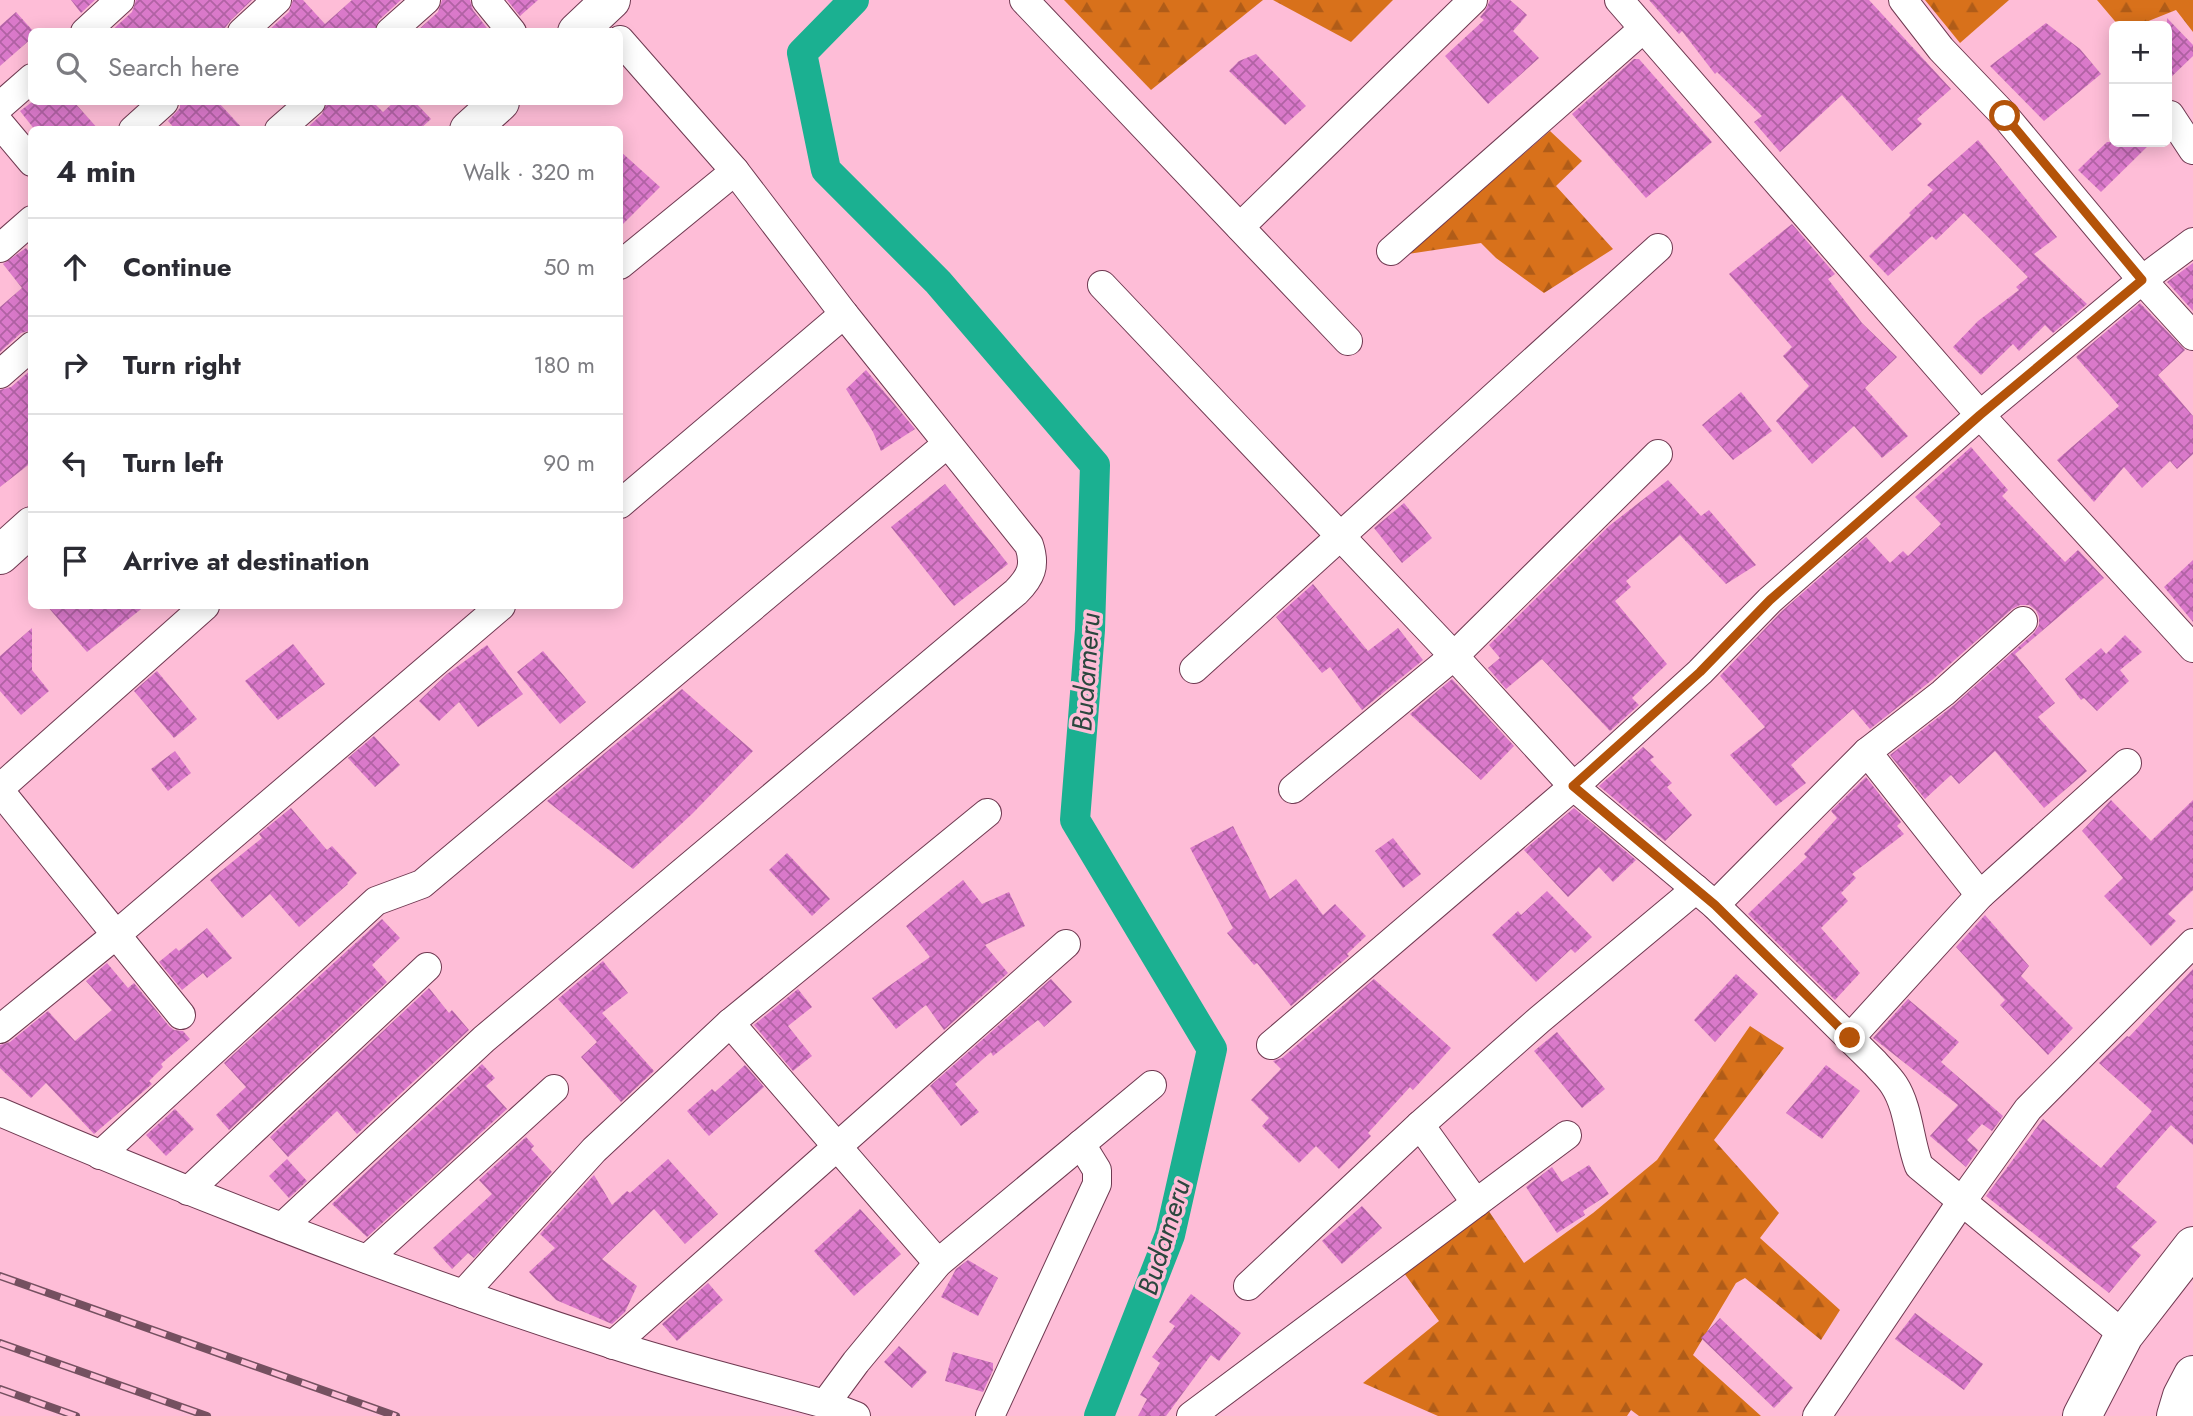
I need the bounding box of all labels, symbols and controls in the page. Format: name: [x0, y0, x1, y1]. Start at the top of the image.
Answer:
map controls: [2109, 21, 2172, 147]
button: +: [2109, 21, 2172, 84]
search box: [28, 28, 623, 105]
icon: search: [52, 48, 90, 86]
text: Search here: [108, 48, 240, 86]
button: −: [2109, 84, 2172, 147]
route start: [1989, 100, 2020, 131]
text: 4 min: [56, 150, 136, 193]
text: Walk · 320 m: [463, 155, 595, 189]
icon: ahead: [56, 248, 94, 286]
text: Continue: [123, 248, 232, 286]
text: 50 m: [543, 250, 595, 284]
icon: right: [56, 346, 94, 384]
text: Turn right: [123, 346, 241, 384]
text: 180 m: [533, 348, 595, 382]
icon: left: [56, 444, 94, 482]
text: Turn left: [123, 444, 223, 482]
text: 90 m: [543, 446, 595, 480]
icon: arrive: [56, 542, 94, 580]
text: Arrive at destination: [123, 542, 370, 580]
water label: Budameru: [1061, 611, 1111, 733]
route end: [1834, 1022, 1865, 1053]
water label: Budameru: [1127, 1174, 1201, 1300]

